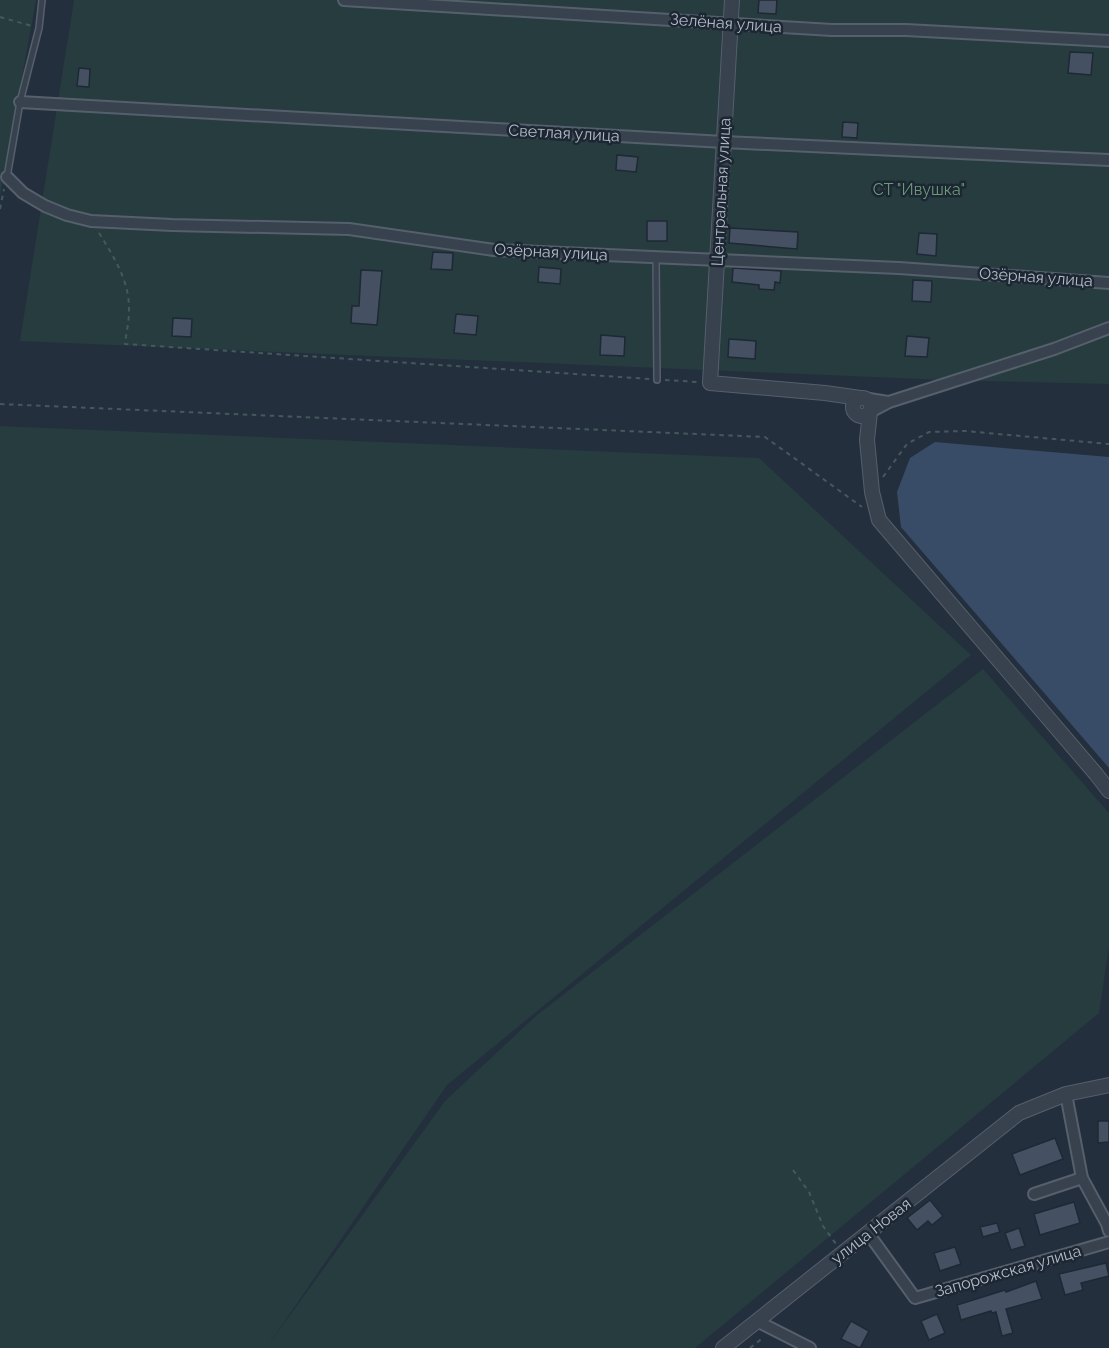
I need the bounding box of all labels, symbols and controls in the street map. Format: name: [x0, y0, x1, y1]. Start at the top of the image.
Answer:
street label: Зелёная улица: [670, 10, 782, 36]
street label: Центральная улица: [708, 117, 734, 267]
street label: Светлая улица: [508, 121, 620, 145]
park label: СТ "Ивушка": [873, 180, 965, 199]
street label: Озёрная улица: [494, 240, 608, 264]
street label: Озёрная улица: [979, 264, 1093, 290]
street label: улица Новая: [827, 1194, 915, 1268]
street label: Запорожская улица: [933, 1241, 1083, 1301]

